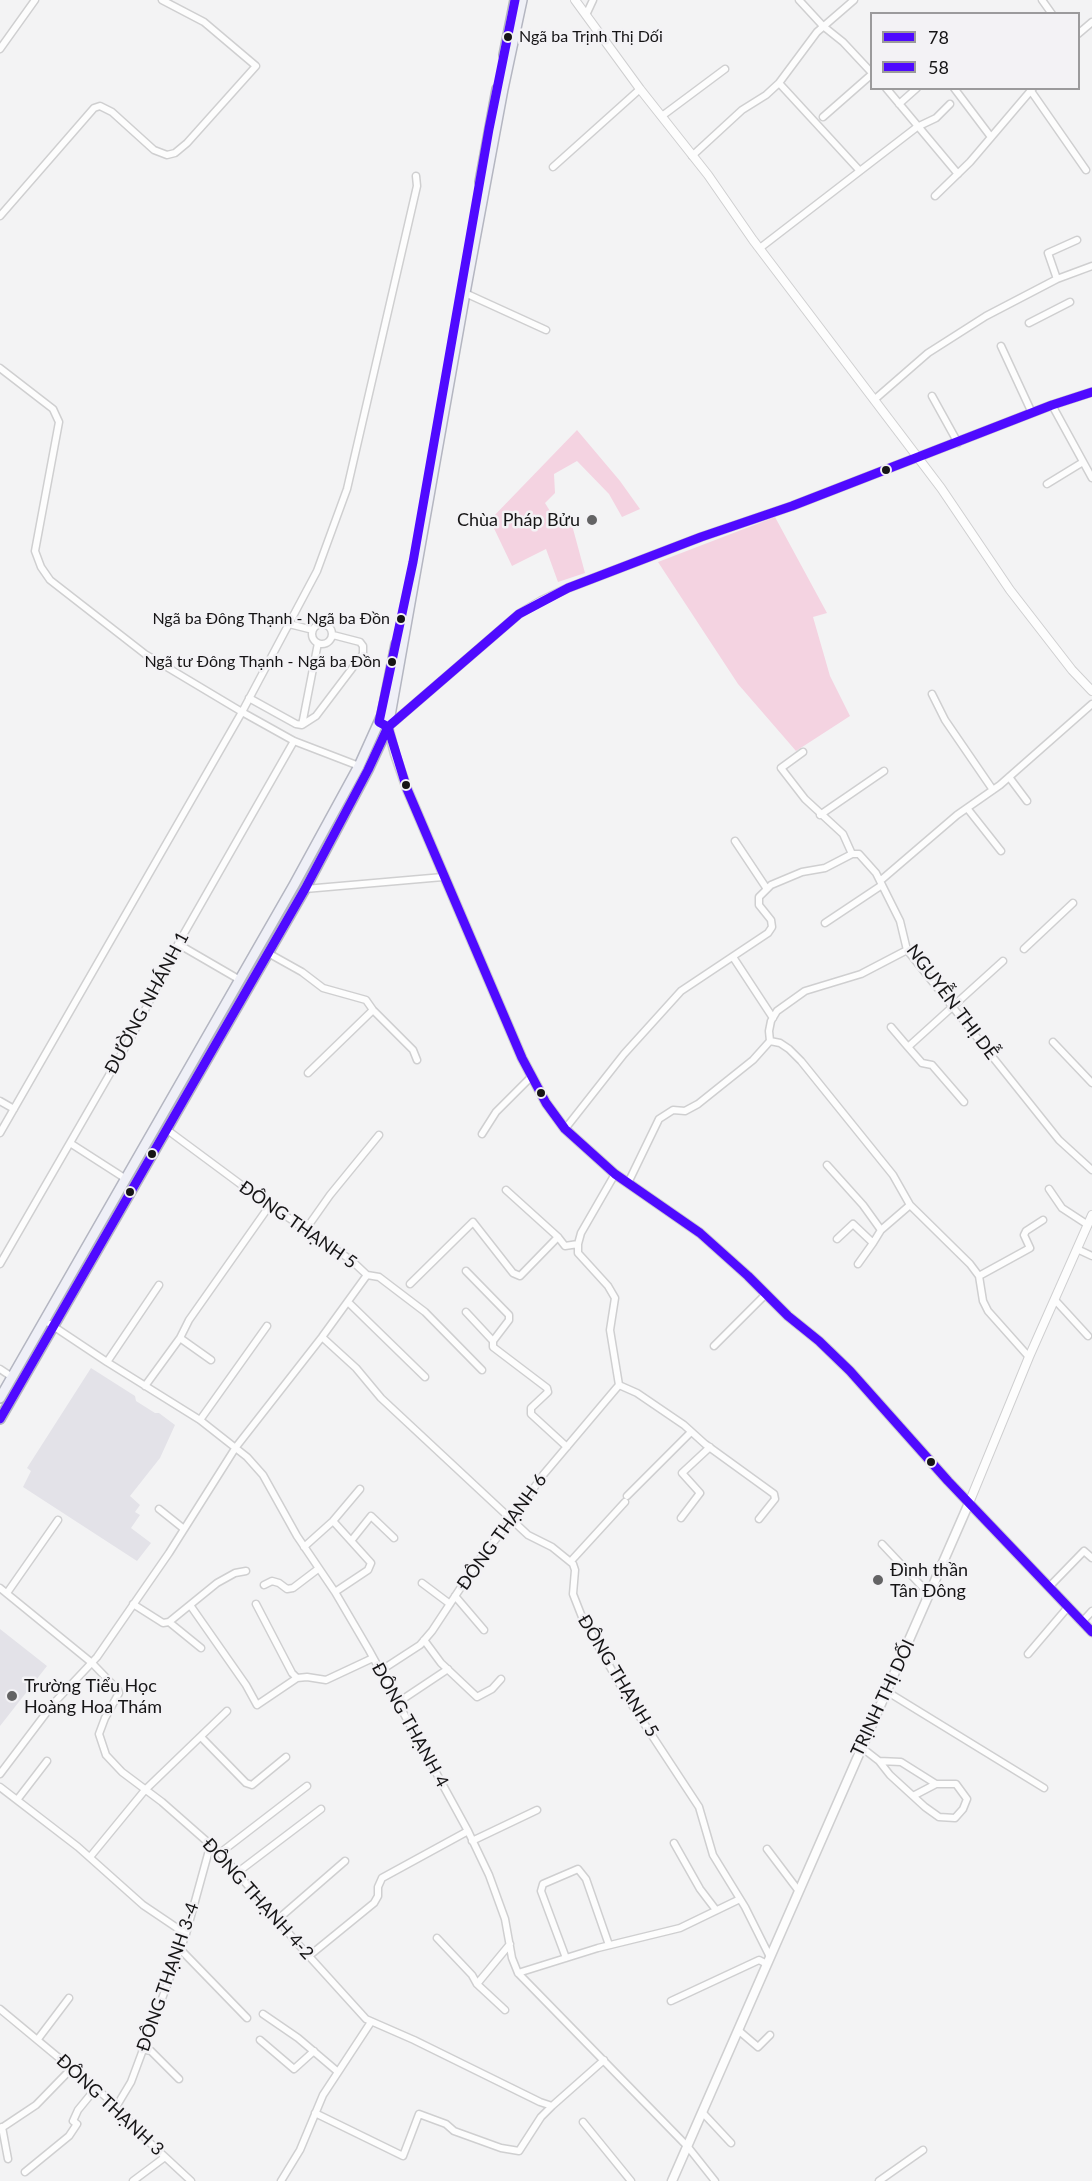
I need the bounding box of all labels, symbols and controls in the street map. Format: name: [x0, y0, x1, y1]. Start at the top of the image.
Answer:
legend: [870, 12, 1080, 90]
text: 78: [928, 26, 949, 48]
place label: Ngã ba Trịnh Thị Dối: [519, 27, 663, 47]
marker: Ngã ba Trịnh Thị Dối: [502, 31, 514, 43]
text: 58: [928, 56, 949, 78]
unlabelled marker: [880, 464, 892, 476]
place label: Chùa Pháp Bửu: [457, 509, 580, 531]
marker: Chùa Pháp Bửu: [585, 513, 599, 527]
place label: Ngã ba Đông Thạnh - Ngã ba Đồn: [152, 609, 390, 629]
marker: Ngã ba Đông Thạnh - Ngã ba Đồn: [395, 613, 407, 625]
place label: Ngã tư Đông Thạnh - Ngã ba Đồn: [144, 652, 381, 672]
marker: Ngã tư Đông Thạnh - Ngã ba Đồn: [386, 656, 398, 668]
unlabelled marker: [400, 779, 412, 791]
street label: ĐƯỜNG NHÁNH 1: [100, 928, 194, 1078]
street label: NGUYỄN THỊ DỄ: [902, 940, 1002, 1064]
unlabelled marker: [535, 1087, 547, 1099]
unlabelled marker: [146, 1148, 158, 1160]
street label: ĐÔNG THẠNH 5: [235, 1176, 361, 1274]
unlabelled marker: [124, 1186, 136, 1198]
unlabelled marker: [925, 1456, 937, 1468]
street label: ĐÔNG THẠNH 6: [452, 1469, 552, 1595]
place label: Đình thần Tân Đông: [890, 1559, 968, 1602]
marker: Đình thần Tân Đông: [871, 1573, 885, 1587]
street label: ĐÔNG THẠNH 5: [573, 1611, 663, 1741]
street label: TRỊNH THỊ DỐI: [847, 1636, 919, 1760]
street label: ĐÔNG THẠNH 4: [367, 1659, 453, 1791]
place label: Trường Tiểu Học Hoàng Hoa Thám: [24, 1675, 162, 1718]
marker: Trường Tiểu Học Hoàng Hoa Thám: [5, 1689, 19, 1703]
street label: ĐÔNG THẠNH 4-2: [198, 1834, 318, 1964]
street label: ĐÔNG THẠNH 3-4: [132, 1900, 204, 2054]
street label: ĐÔNG THẠNH 3: [52, 2050, 168, 2160]

